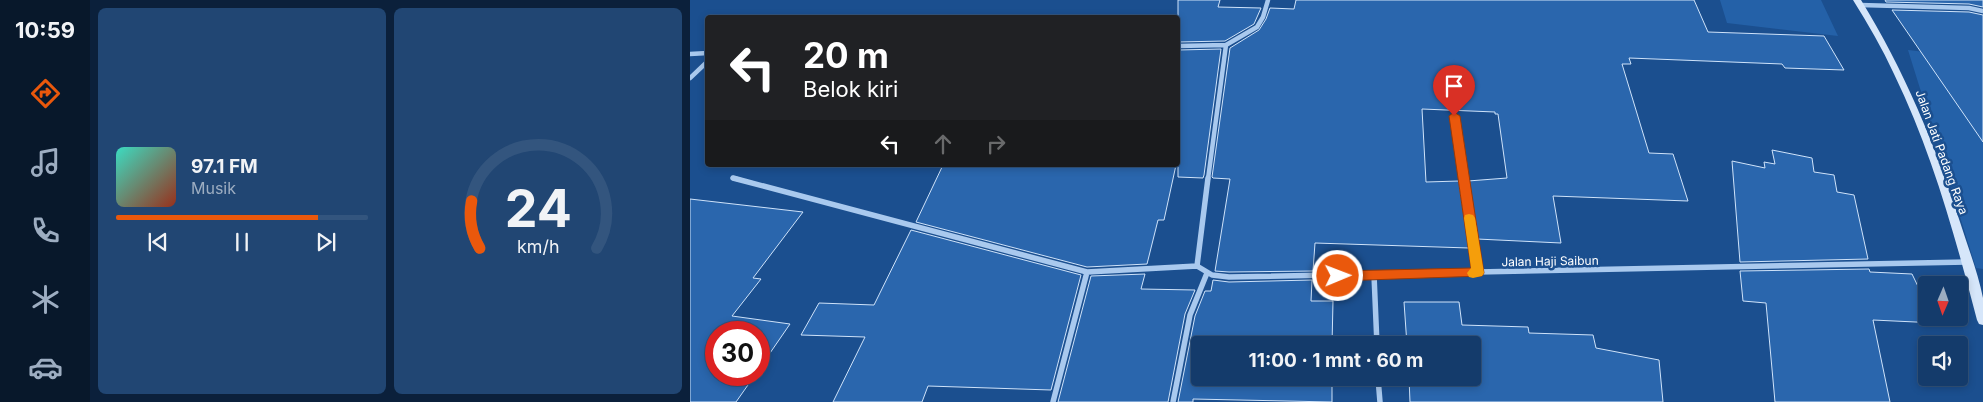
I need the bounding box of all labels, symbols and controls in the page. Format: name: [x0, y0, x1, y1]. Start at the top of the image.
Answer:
text: 10:59: [15, 17, 75, 43]
text: 20 m: [803, 34, 889, 76]
icon: left: [720, 35, 785, 100]
pin: [1433, 65, 1475, 116]
icon: arrive: [1440, 72, 1468, 100]
icon: directions: [28, 76, 63, 111]
text: Belok kiri: [803, 76, 898, 102]
street label: Jalan Jati Padang Raya: [1912, 88, 1972, 216]
icon: left: [876, 130, 904, 158]
icon: ahead: [929, 130, 957, 158]
icon: right: [982, 130, 1010, 158]
icon: music: [28, 145, 63, 180]
text: 97.1 FM: [191, 155, 258, 178]
text: 24: [504, 177, 572, 240]
text: Musik: [191, 178, 236, 198]
icon: phone: [28, 213, 63, 248]
icon: previous: [144, 228, 172, 256]
icon: pause: [228, 228, 256, 256]
icon: next: [312, 228, 340, 256]
text: km/h: [517, 236, 559, 257]
position arrow: [1311, 249, 1363, 301]
street label: Jalan Haji Saibun: [1501, 253, 1599, 269]
north arrow: [1918, 276, 1968, 326]
map controls: [1918, 276, 1968, 386]
icon: climate: [28, 282, 63, 317]
speed limit sign: 30: [705, 321, 770, 386]
button: sound: [1918, 336, 1968, 386]
text: 11:00 · 1 mnt · 60 m: [1249, 349, 1423, 372]
icon: car: [28, 350, 63, 385]

